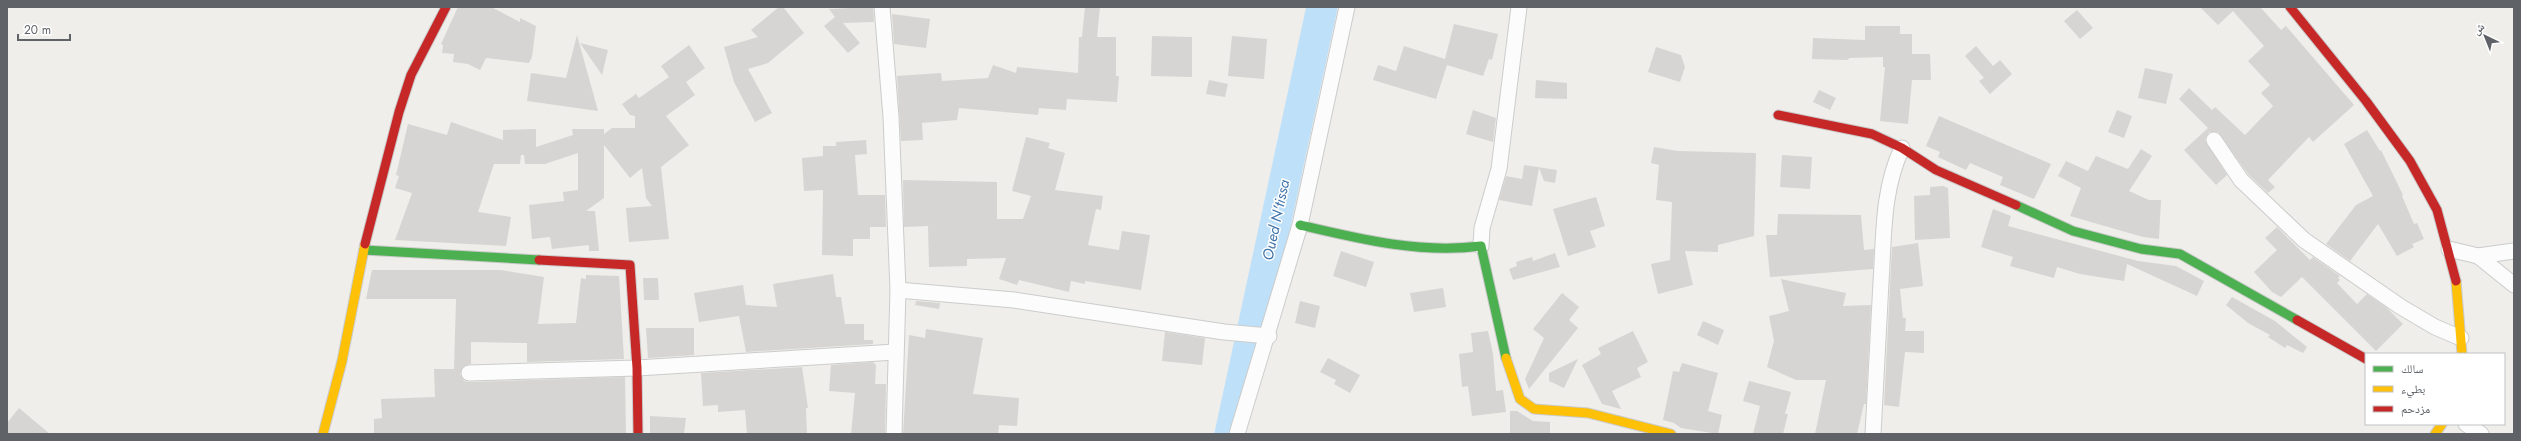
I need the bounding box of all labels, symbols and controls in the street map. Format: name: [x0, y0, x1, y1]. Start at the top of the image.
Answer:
scale bar: [18, 16, 70, 42]
north arrow: [2465, 16, 2505, 56]
text: ش: [2468, 19, 2488, 39]
text: 20 m: [24, 21, 51, 39]
water label: Oued N'tissa: [1257, 177, 1295, 262]
legend: [2365, 353, 2505, 425]
text: سالك: [2401, 360, 2423, 378]
text: بطيء: [2401, 380, 2425, 399]
text: مزدحم: [2401, 400, 2430, 418]

